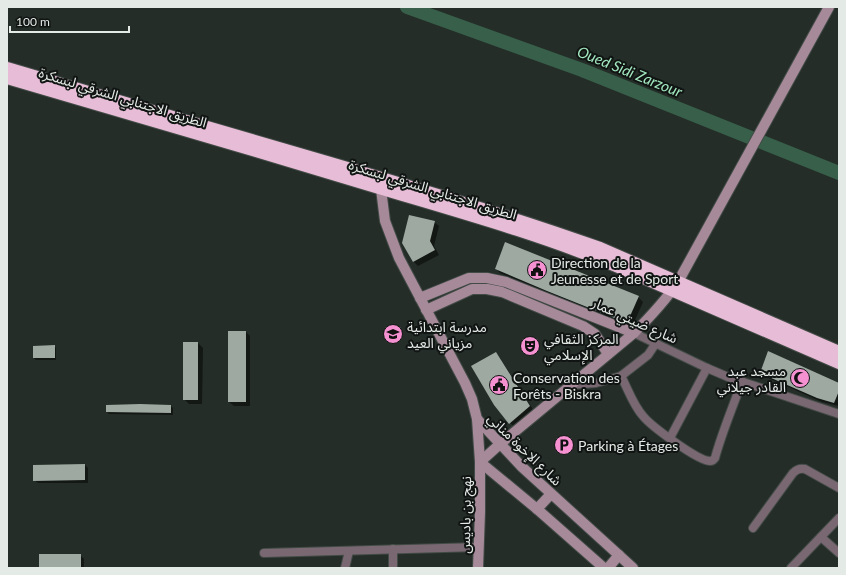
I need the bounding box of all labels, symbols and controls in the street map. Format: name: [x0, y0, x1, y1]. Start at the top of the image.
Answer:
scale bar: [10, 8, 129, 34]
text: 100 m: [16, 14, 50, 29]
water label: Oued Sidi Zarzour: [575, 42, 686, 101]
street label: الطريق الاجتنابي الشرقي لبسكرة: [36, 63, 209, 134]
street label: الطريق الاجتنابي الشرقي لبسكرة: [346, 155, 519, 226]
place label: Direction de la Jeunesse et de Sport: [551, 254, 678, 287]
public building icon: Direction de la Jeunesse et de Sport: [526, 259, 548, 281]
street label: شارع ضيتي عمار: [587, 293, 681, 349]
place label: مدرسة ابتدائية مزياني العيد: [407, 318, 487, 354]
school or university icon: مدرسة ابتدائية مزياني العيد: [382, 323, 404, 345]
place label: المركز الثقافي الإسلامي: [544, 330, 619, 366]
theatre icon: المركز الثقافي الإسلامي: [519, 335, 541, 357]
place label: مسجد عبد القادر جيلاني: [717, 362, 786, 398]
mosque icon: مسجد عبد القادر جيلاني: [789, 367, 811, 389]
place label: Conservation des Forêts - Biskra: [513, 369, 620, 402]
public building icon: Conservation des Forêts - Biskra: [488, 374, 510, 396]
street label: شارع الإخوة مناني: [482, 409, 566, 491]
parking icon: Parking à Étages: [553, 434, 575, 456]
place label: Parking à Étages: [578, 437, 678, 454]
street label: نهج بن باديس: [456, 476, 477, 554]

